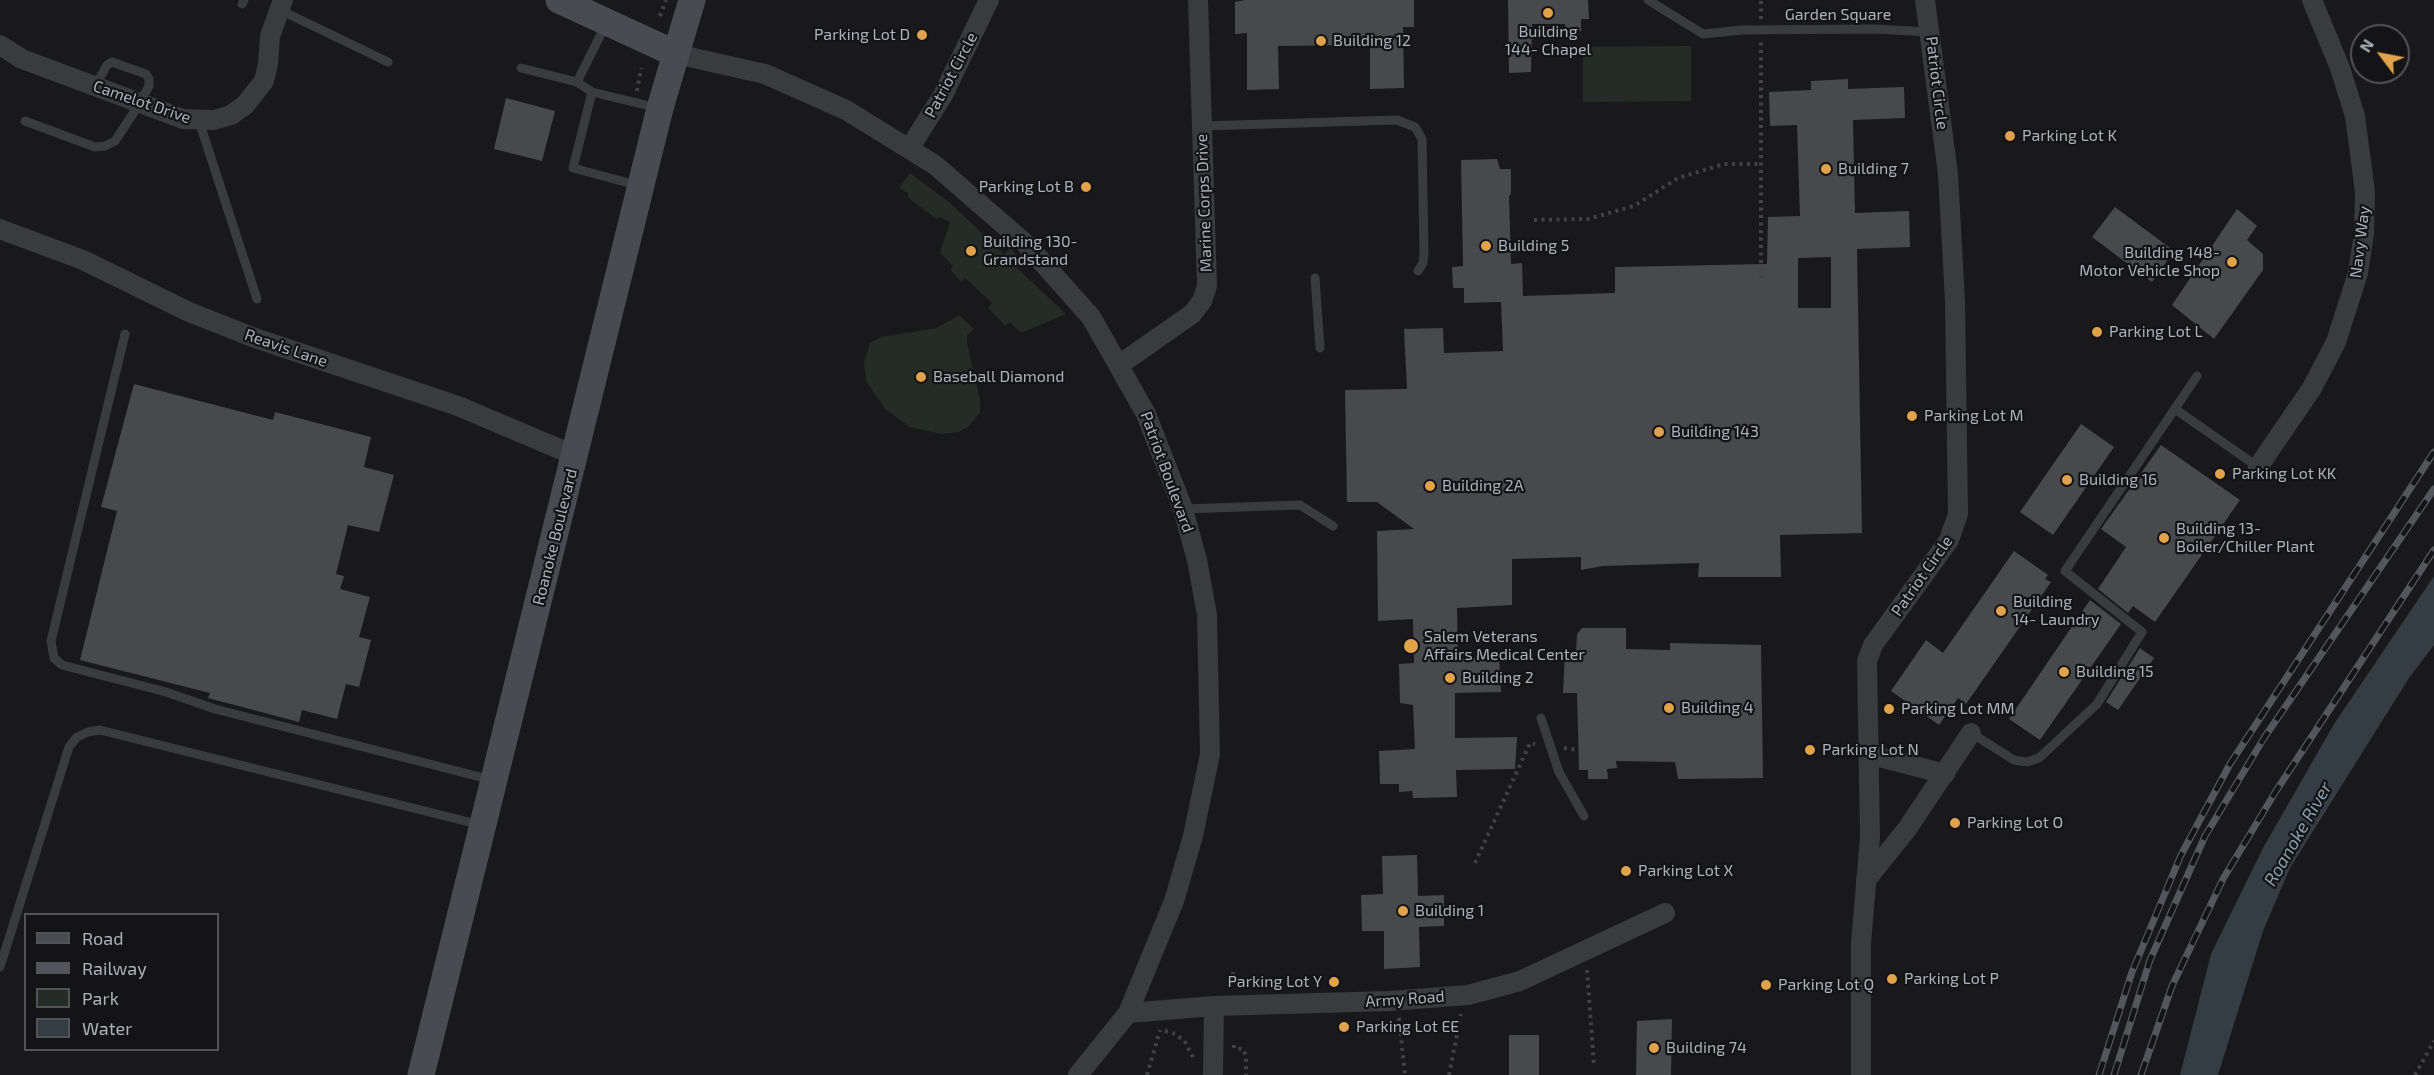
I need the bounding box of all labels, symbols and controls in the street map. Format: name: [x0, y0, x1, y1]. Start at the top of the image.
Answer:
street label: Garden Square: [1785, 5, 1891, 25]
marker: Building 144- Chapel: [1541, 6, 1555, 20]
place label: Building 144- Chapel: [1505, 22, 1591, 60]
north arrow: [2350, 24, 2410, 84]
place label: Parking Lot D: [814, 25, 910, 45]
marker: Parking Lot D: [915, 28, 929, 42]
street label: Patriot Circle: [920, 29, 982, 121]
place label: Building 12: [1333, 31, 1411, 51]
marker: Building 12: [1314, 34, 1328, 48]
street label: Patriot Circle: [1922, 35, 1952, 131]
text: N: [2355, 35, 2377, 55]
street label: Camelot Drive: [91, 76, 193, 128]
place label: Parking Lot K: [2022, 126, 2117, 146]
marker: Parking Lot K: [2003, 129, 2017, 143]
street label: Marine Corps Drive: [1192, 134, 1216, 272]
place label: Building 7: [1838, 159, 1909, 179]
marker: Building 7: [1819, 162, 1833, 176]
place label: Parking Lot B: [979, 177, 1074, 197]
marker: Parking Lot B: [1079, 180, 1093, 194]
street label: Navy Way: [2346, 205, 2374, 279]
place label: Building 130- Grandstand: [983, 232, 1078, 270]
place label: Building 5: [1498, 236, 1569, 256]
marker: Building 5: [1479, 239, 1493, 253]
place label: Building 148- Motor Vehicle Shop: [2079, 243, 2220, 281]
marker: Building 130- Grandstand: [964, 244, 978, 258]
marker: Building 148- Motor Vehicle Shop: [2225, 255, 2239, 269]
place label: Parking Lot L: [2109, 322, 2203, 342]
street label: Reavis Lane: [242, 325, 330, 371]
marker: Parking Lot L: [2090, 325, 2104, 339]
place label: Baseball Diamond: [933, 367, 1064, 387]
marker: Baseball Diamond: [914, 370, 928, 384]
place label: Parking Lot M: [1924, 406, 2023, 426]
street label: Patriot Boulevard: [1136, 409, 1198, 535]
marker: Parking Lot M: [1905, 409, 1919, 423]
place label: Building 143: [1671, 422, 1759, 442]
marker: Building 143: [1652, 425, 1666, 439]
place label: Parking Lot KK: [2232, 464, 2336, 484]
street label: Roanoke Boulevard: [529, 467, 581, 607]
marker: Parking Lot KK: [2213, 467, 2227, 481]
place label: Building 16: [2079, 470, 2157, 490]
marker: Building 16: [2060, 473, 2074, 487]
place label: Building 2A: [1442, 476, 1524, 496]
marker: Building 2A: [1423, 479, 1437, 493]
place label: Building 13- Boiler/Chiller Plant: [2176, 519, 2315, 557]
marker: Building 13- Boiler/Chiller Plant: [2157, 531, 2171, 545]
street label: Patriot Circle: [1887, 532, 1957, 620]
place label: Building 14- Laundry: [2013, 592, 2099, 630]
marker: Building 14- Laundry: [1994, 604, 2008, 618]
place label: Salem Veterans Affairs Medical Center: [1424, 627, 1585, 665]
marker: Salem Veterans Affairs Medical Center: [1402, 637, 1420, 655]
place label: Building 15: [2076, 662, 2154, 682]
marker: Building 15: [2057, 665, 2071, 679]
place label: Building 2: [1462, 668, 1534, 688]
marker: Building 2: [1443, 671, 1457, 685]
place label: Building 4: [1681, 698, 1754, 718]
place label: Parking Lot MM: [1901, 699, 2014, 719]
marker: Building 4: [1662, 701, 1676, 715]
marker: Parking Lot MM: [1882, 702, 1896, 716]
place label: Parking Lot N: [1822, 740, 1919, 760]
marker: Parking Lot N: [1803, 743, 1817, 757]
water label: Roanoke River: [2259, 778, 2337, 890]
place label: Parking Lot O: [1967, 813, 2063, 833]
marker: Parking Lot O: [1948, 816, 1962, 830]
place label: Parking Lot X: [1638, 861, 1733, 881]
marker: Parking Lot X: [1619, 864, 1633, 878]
place label: Building 1: [1415, 901, 1484, 921]
marker: Building 1: [1396, 904, 1410, 918]
legend: [24, 913, 219, 1051]
text: Road: [82, 927, 123, 949]
text: Railway: [82, 957, 147, 979]
place label: Parking Lot P: [1904, 969, 1999, 989]
place label: Parking Lot Y: [1227, 972, 1322, 992]
marker: Parking Lot P: [1885, 972, 1899, 986]
marker: Parking Lot Y: [1327, 975, 1341, 989]
place label: Parking Lot Q: [1778, 975, 1874, 995]
marker: Parking Lot Q: [1759, 978, 1773, 992]
text: Park: [82, 987, 119, 1009]
street label: Army Road: [1365, 987, 1445, 1011]
text: Water: [82, 1017, 132, 1039]
place label: Parking Lot EE: [1356, 1017, 1459, 1037]
marker: Parking Lot EE: [1337, 1020, 1351, 1034]
place label: Building 74: [1666, 1038, 1747, 1058]
marker: Building 74: [1647, 1041, 1661, 1055]

